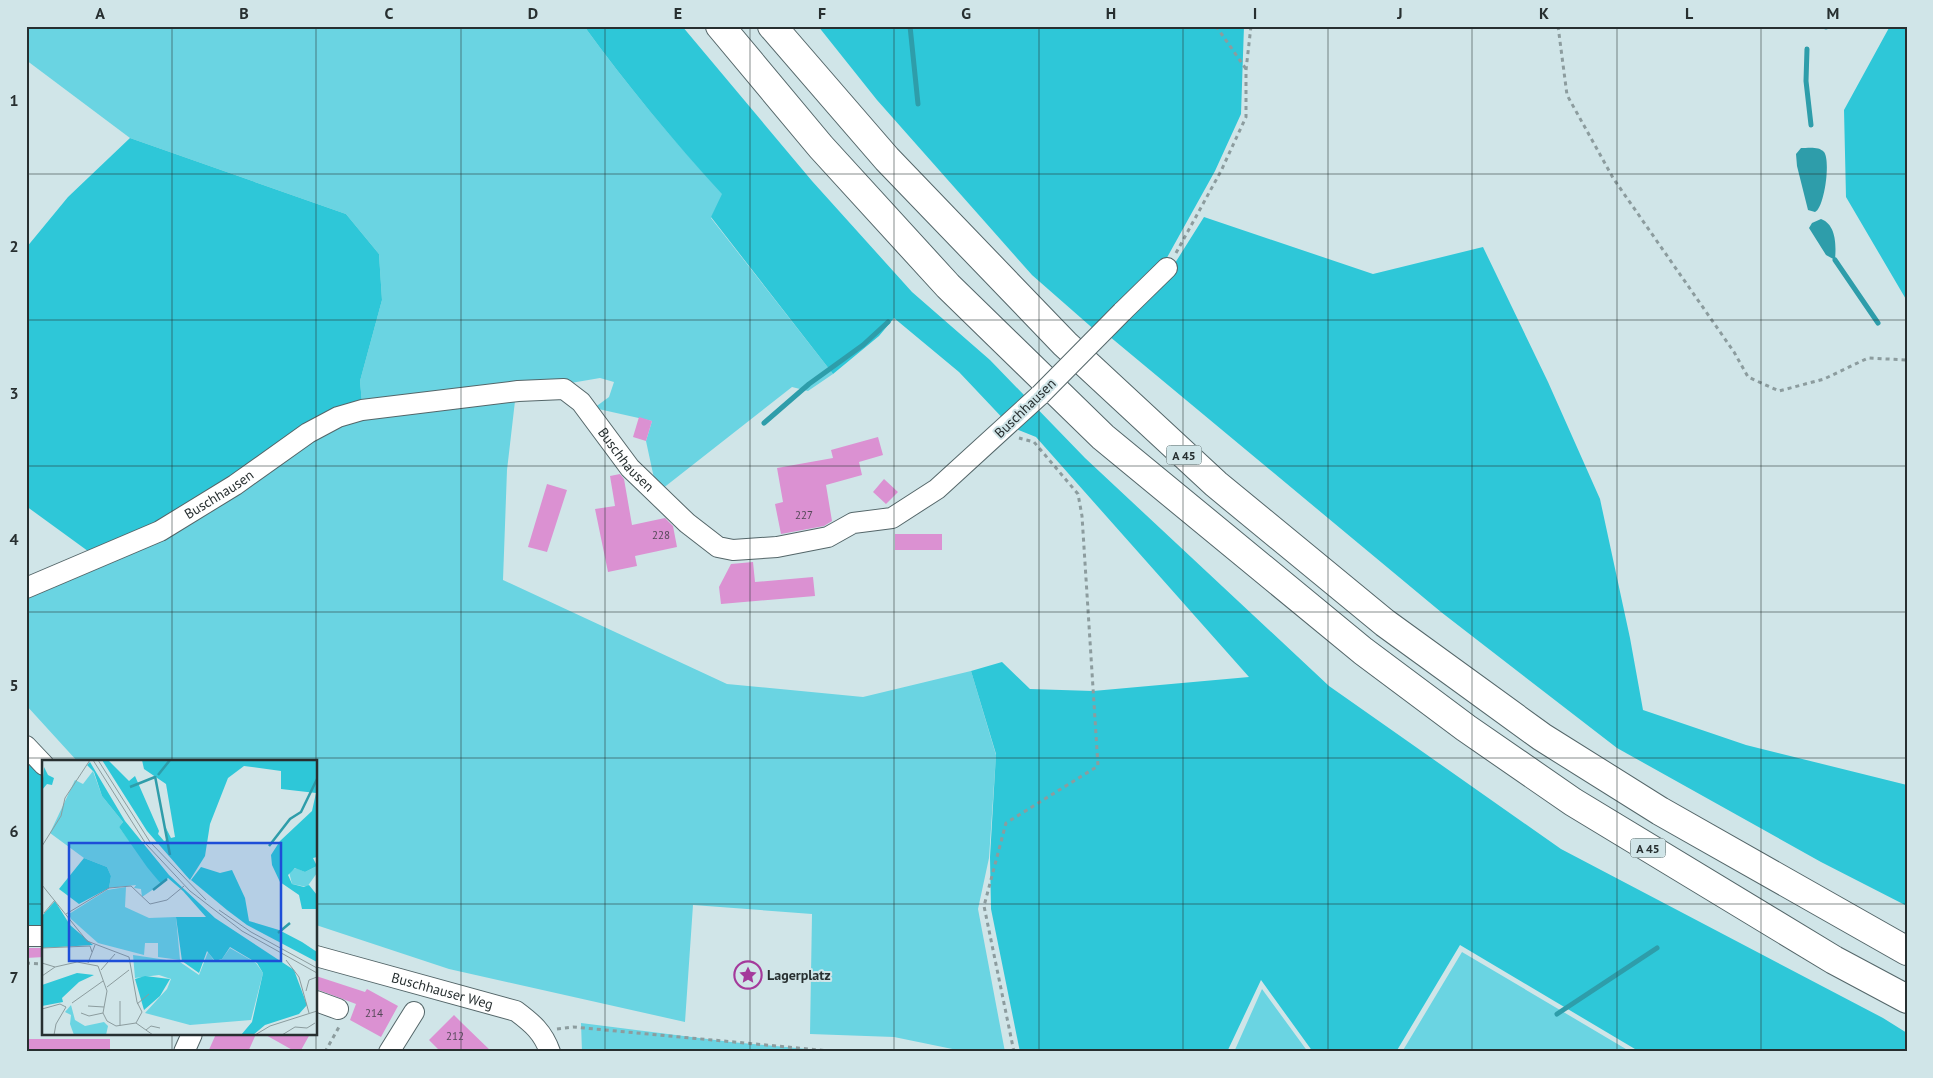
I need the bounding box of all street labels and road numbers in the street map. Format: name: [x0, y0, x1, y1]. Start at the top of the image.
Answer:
street label: Buschhausen: [991, 374, 1059, 442]
street label: Buschhausen: [594, 424, 658, 495]
road number: A 45: [1166, 446, 1202, 464]
street label: Buschhausen: [181, 466, 257, 523]
road number: A 45: [1630, 838, 1666, 858]
street label: Buschhauser Weg: [389, 968, 495, 1013]

